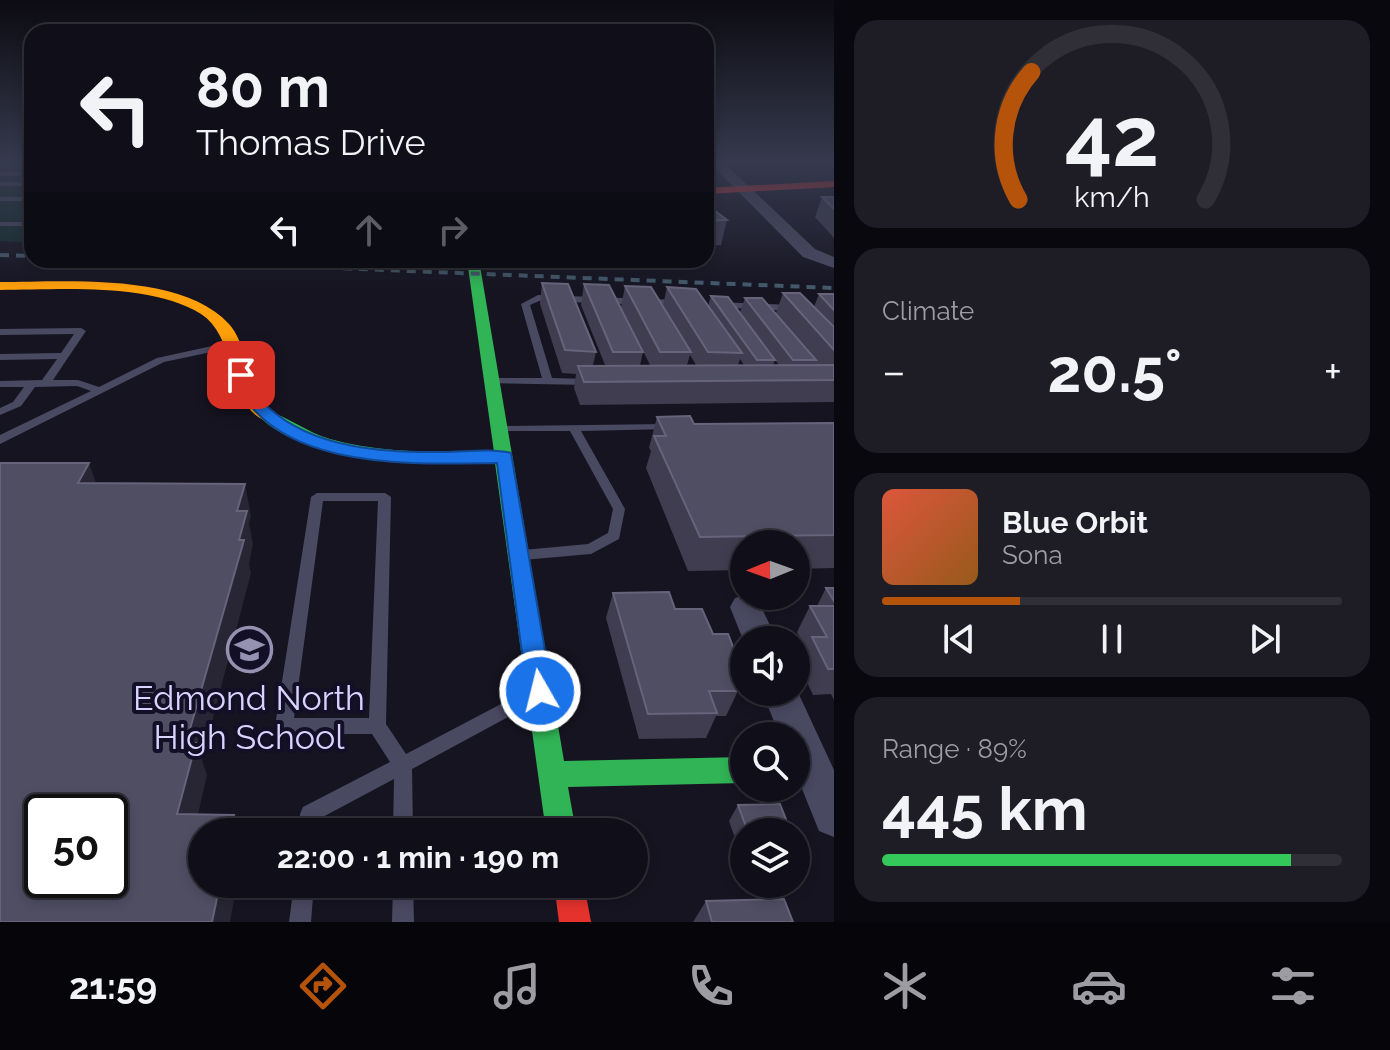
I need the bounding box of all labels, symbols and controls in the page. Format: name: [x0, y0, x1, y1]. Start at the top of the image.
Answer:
text: 80 m: [196, 54, 330, 120]
icon: left: [64, 56, 168, 160]
text: 42: [1065, 88, 1159, 185]
text: Thomas Drive: [196, 121, 426, 163]
text: km/h: [1074, 180, 1150, 214]
icon: left: [263, 208, 307, 252]
icon: ahead: [347, 208, 391, 252]
icon: right: [431, 208, 475, 252]
text: Climate: [882, 296, 974, 326]
text: 20.5°: [1047, 336, 1182, 406]
pin: [207, 341, 275, 409]
text: −: [882, 346, 906, 397]
text: +: [1324, 346, 1342, 397]
icon: arrive: [219, 353, 263, 397]
text: Blue Orbit: [1002, 505, 1148, 540]
north arrow: [730, 530, 810, 610]
map controls: [730, 530, 810, 898]
text: Sona: [1002, 540, 1063, 570]
icon: previous: [937, 617, 981, 661]
icon: pause: [1090, 617, 1134, 661]
icon: next: [1243, 617, 1287, 661]
school or university icon: Edmond North High School: [225, 626, 273, 674]
button: sound: [730, 626, 810, 706]
position arrow: [498, 649, 582, 733]
place label: Edmond North High School: [133, 678, 365, 757]
button: search: [730, 722, 810, 802]
text: Range · 89%: [882, 734, 1027, 764]
text: 445 km: [882, 774, 1088, 844]
speed limit sign: 50: [24, 794, 128, 898]
button: layers: [730, 818, 810, 898]
text: 22:00 · 1 min · 190 m: [277, 840, 559, 875]
icon: directions: [295, 958, 351, 1014]
icon: music: [489, 958, 545, 1014]
icon: phone: [683, 958, 739, 1014]
icon: climate: [877, 958, 933, 1014]
icon: car: [1071, 958, 1127, 1014]
icon: filters: [1265, 958, 1321, 1014]
text: 21:59: [69, 965, 157, 1007]

